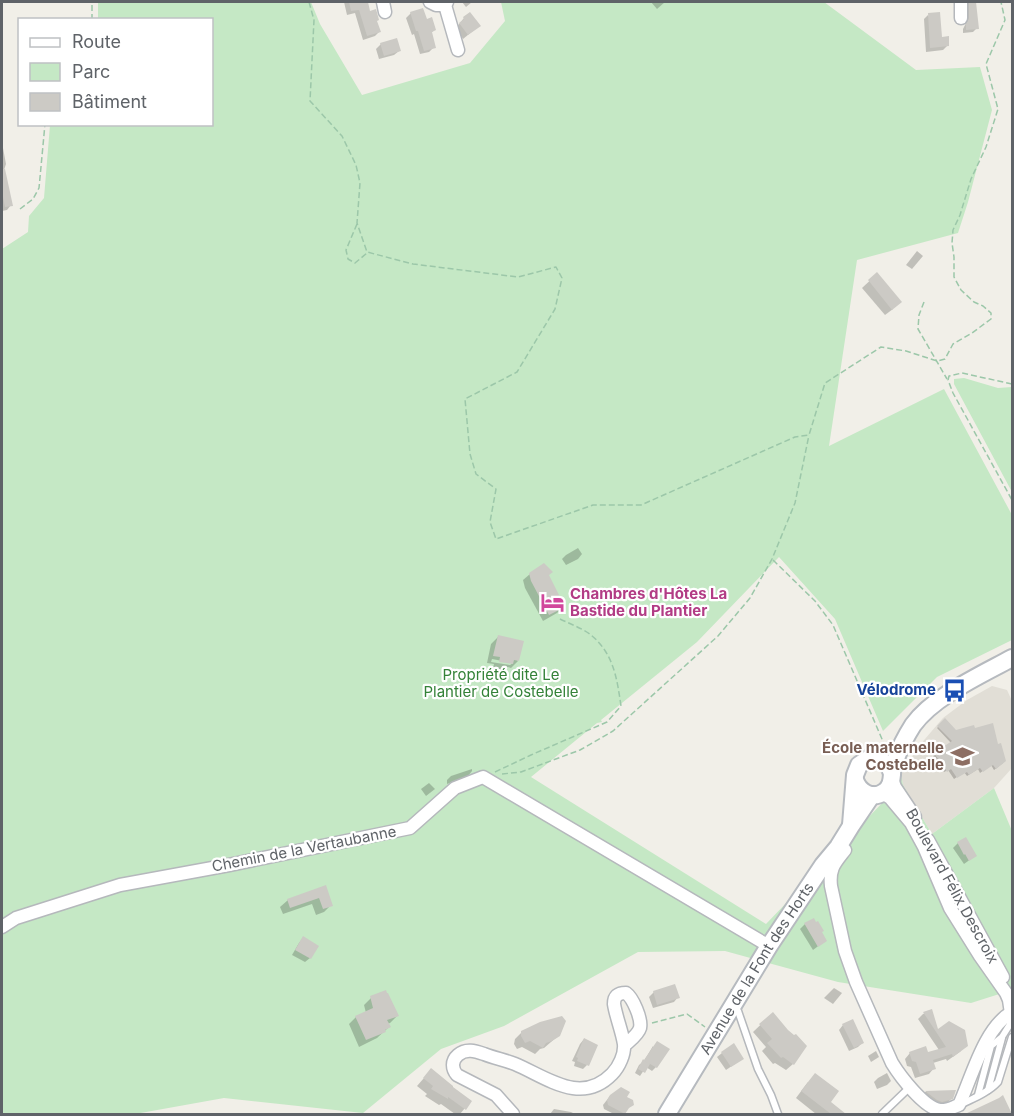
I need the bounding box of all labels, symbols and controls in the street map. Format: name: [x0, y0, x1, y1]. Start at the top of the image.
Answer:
legend: [18, 18, 213, 126]
text: Route: [72, 31, 121, 52]
text: Parc: [72, 61, 110, 82]
text: Bâtiment: [72, 91, 147, 112]
place label: Chambres d'Hôtes La Bastide du Plantier: [570, 584, 727, 620]
hotel icon: Chambres d'Hôtes La Bastide du Plantier: [539, 590, 565, 616]
park label: Propriété dite Le Plantier de Costebelle: [423, 665, 579, 701]
bus stop icon: Vélodrome: [941, 677, 967, 703]
place label: Vélodrome: [856, 680, 936, 699]
place label: École maternelle Costebelle: [822, 738, 944, 774]
school or university icon: École maternelle Costebelle: [949, 744, 975, 770]
street label: Boulevard Félix Descroix: [902, 805, 1003, 967]
street label: Chemin de la Vertaubanne: [210, 821, 398, 876]
street label: Avenue de la Font des Horts: [695, 879, 818, 1058]

